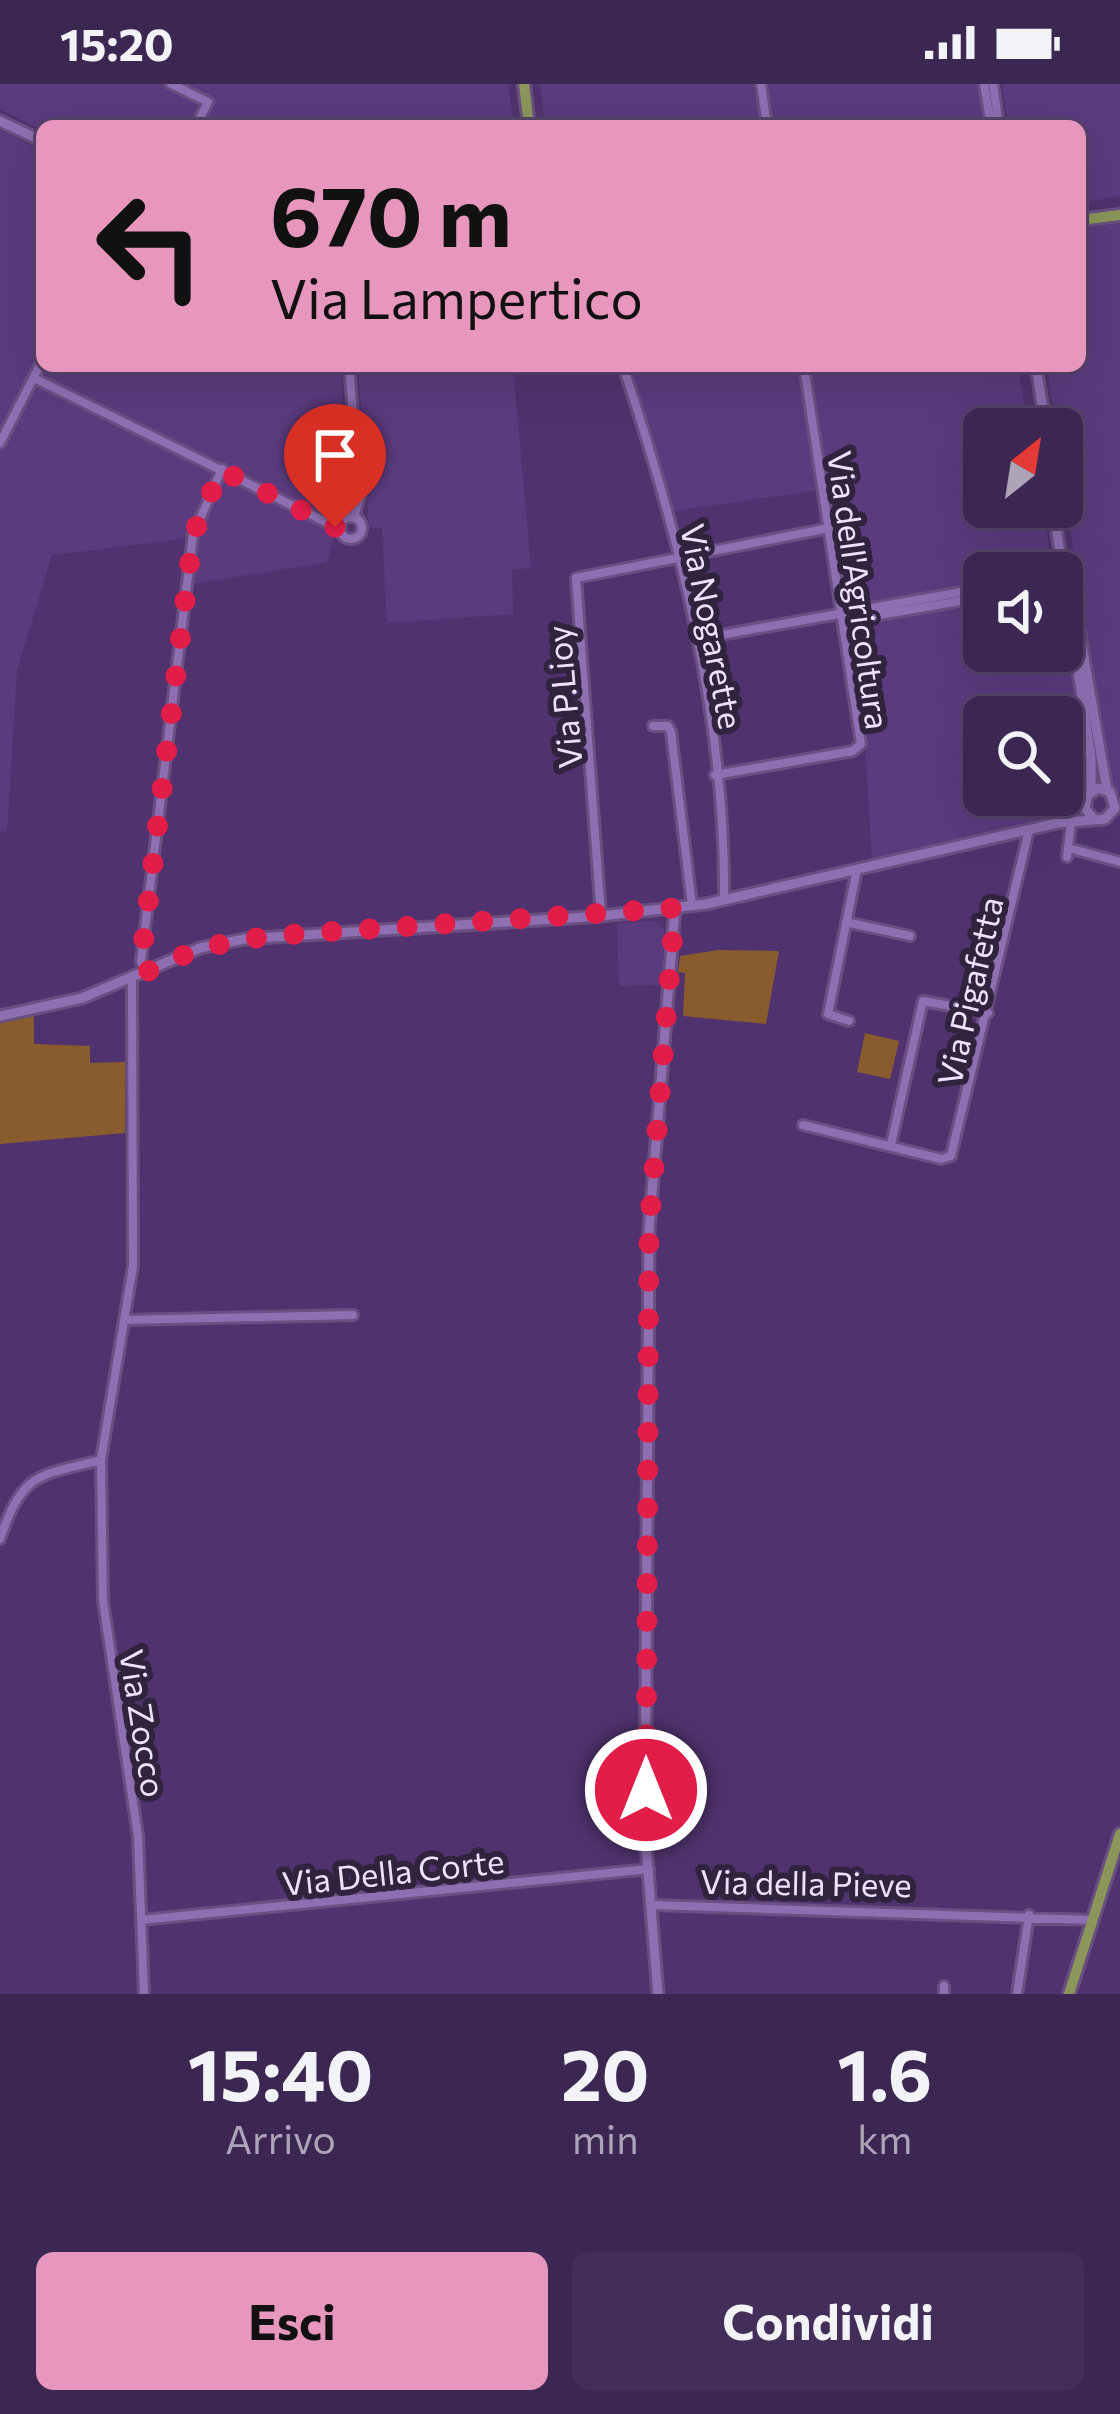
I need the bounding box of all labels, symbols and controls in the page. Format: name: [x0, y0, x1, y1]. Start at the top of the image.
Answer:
text: 15:20: [60, 15, 174, 70]
text: 670 m: [270, 162, 512, 264]
icon: left: [72, 168, 228, 324]
text: Via Lampertico: [270, 264, 643, 330]
pin: [284, 404, 386, 527]
north arrow: [963, 408, 1083, 528]
map controls: [963, 408, 1083, 816]
icon: arrive: [302, 422, 368, 488]
street label: Via dell'Agricoltura: [820, 448, 900, 732]
street label: Via Nogarette: [673, 520, 753, 732]
button: sound: [963, 552, 1083, 672]
street label: Via P.Lioy: [536, 624, 590, 770]
button: search: [963, 696, 1083, 816]
street label: Via Pigafetta: [927, 893, 1011, 1089]
street label: Via Zocco: [112, 1646, 176, 1800]
position arrow: [583, 1727, 709, 1853]
street label: Via Della Corte: [280, 1839, 506, 1903]
street label: Via della Pieve: [700, 1860, 912, 1904]
text: 15:40: [188, 2028, 373, 2116]
text: 20: [561, 2028, 649, 2116]
text: 1.6: [837, 2028, 932, 2116]
text: Arrivo: [225, 2114, 336, 2162]
text: min: [572, 2114, 638, 2162]
text: km: [857, 2114, 912, 2162]
button: Esci: [36, 2252, 548, 2390]
button: Condividi: [572, 2252, 1084, 2390]

